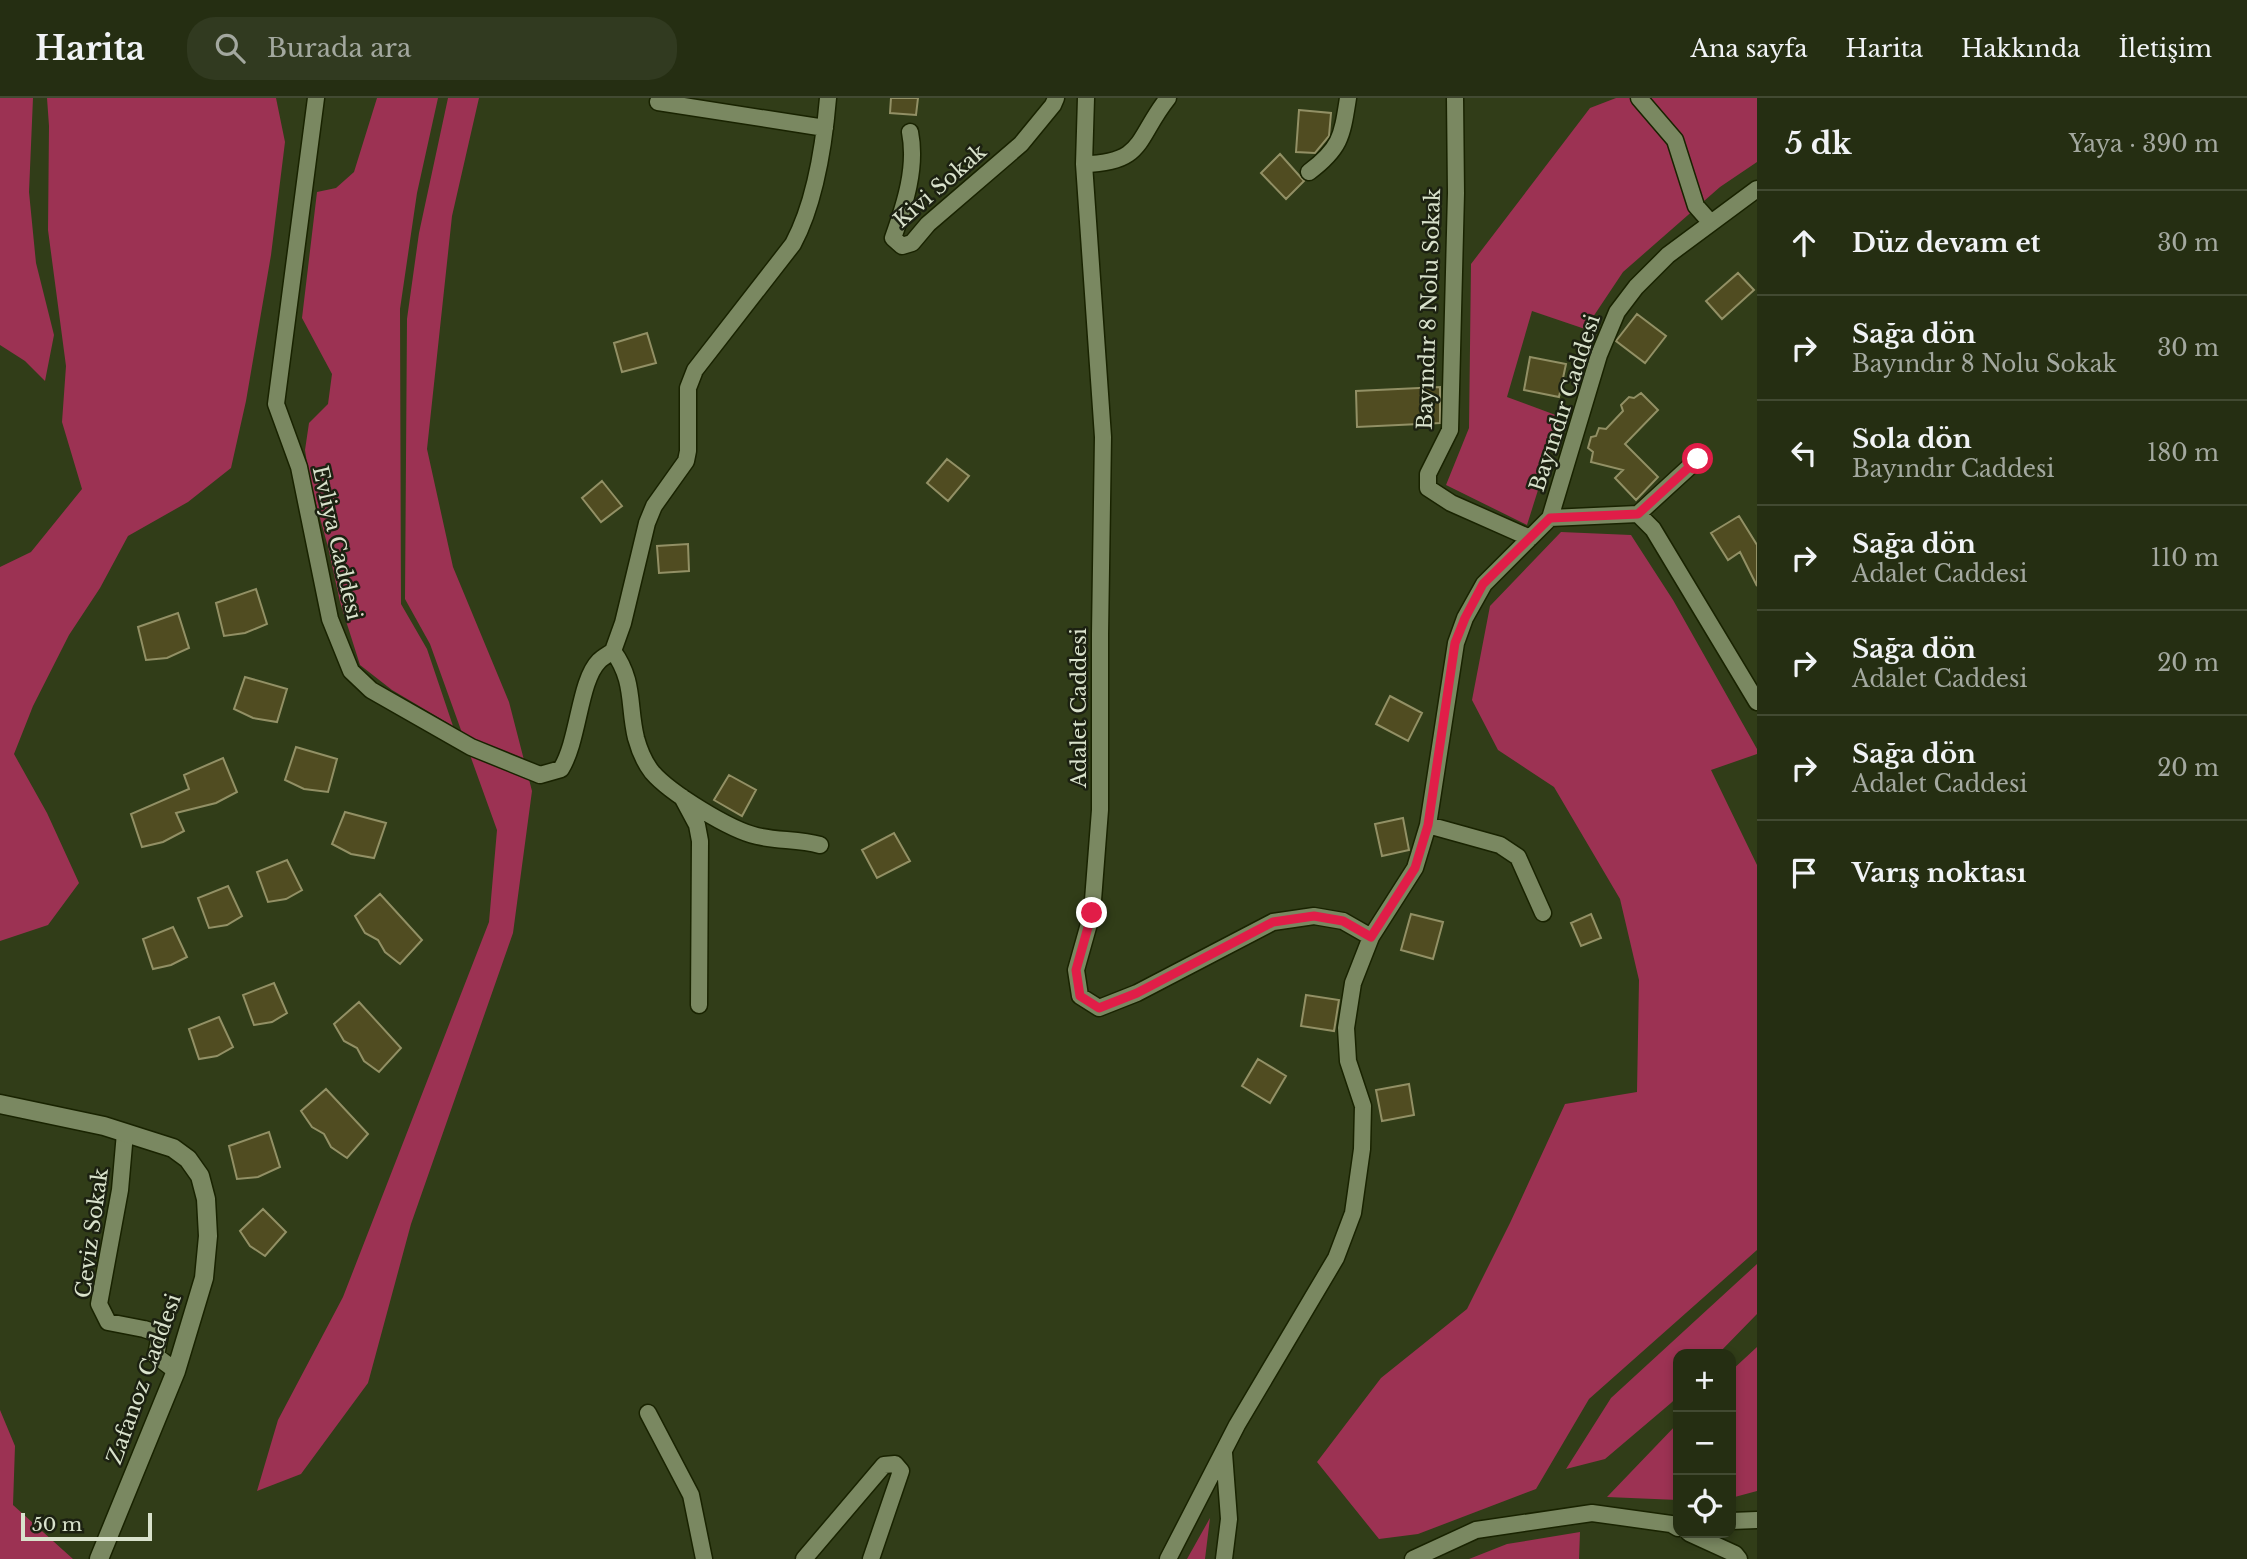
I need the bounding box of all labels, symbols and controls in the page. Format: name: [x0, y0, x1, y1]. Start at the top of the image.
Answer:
search box: [187, 17, 677, 80]
text: Harita: [35, 28, 145, 69]
icon: search: [211, 29, 249, 67]
text: Burada ara: [267, 32, 411, 64]
text: Ana sayfa: [1690, 34, 1808, 63]
text: Harita: [1846, 34, 1923, 63]
text: Hakkında: [1961, 34, 2080, 63]
text: İletişim: [2118, 34, 2212, 63]
text: 5 dk: [1785, 125, 1852, 162]
text: Yaya · 390 m: [2069, 130, 2219, 158]
street label: Kivi Sokak: [888, 139, 992, 233]
street label: Bayındır 8 Nolu Sokak: [1412, 188, 1446, 430]
icon: ahead: [1785, 224, 1823, 262]
text: Düz devam et: [1852, 227, 2041, 259]
text: 30 m: [2157, 229, 2219, 257]
street label: Bayındır Caddesi: [1524, 311, 1606, 495]
text: Sağa dön: [1852, 318, 1976, 350]
icon: right: [1785, 329, 1823, 367]
text: 30 m: [2157, 334, 2219, 362]
text: Bayındır 8 Nolu Sokak: [1852, 350, 2117, 378]
text: Sola dön: [1852, 423, 1972, 455]
icon: left: [1785, 434, 1823, 472]
text: 180 m: [2147, 439, 2219, 467]
route start: [1682, 443, 1713, 474]
text: Bayındır Caddesi: [1852, 455, 2054, 483]
street label: Evliya Caddesi: [307, 463, 367, 623]
text: Sağa dön: [1852, 528, 1976, 560]
icon: right: [1785, 539, 1823, 577]
text: 110 m: [2151, 544, 2219, 572]
text: Adalet Caddesi: [1852, 560, 2027, 588]
street label: Adalet Caddesi: [1066, 628, 1092, 789]
text: Sağa dön: [1852, 633, 1976, 665]
icon: right: [1785, 644, 1823, 682]
text: 20 m: [2157, 649, 2219, 677]
text: Adalet Caddesi: [1852, 665, 2027, 693]
text: Sağa dön: [1852, 738, 1976, 770]
icon: right: [1785, 749, 1823, 787]
text: 20 m: [2157, 754, 2219, 782]
text: Adalet Caddesi: [1852, 770, 2027, 798]
icon: arrive: [1785, 854, 1823, 892]
text: Varış noktası: [1852, 857, 2027, 889]
route end: [1076, 897, 1107, 928]
street label: Ceviz Sokak: [70, 1166, 114, 1300]
street label: Zafanoz Caddesi: [101, 1290, 187, 1468]
map controls: [1673, 1349, 1736, 1538]
button: +: [1673, 1349, 1736, 1412]
button: −: [1673, 1412, 1736, 1475]
button: locate: [1673, 1475, 1736, 1538]
scale bar: [21, 1510, 152, 1542]
text: 50 m: [32, 1513, 82, 1536]

